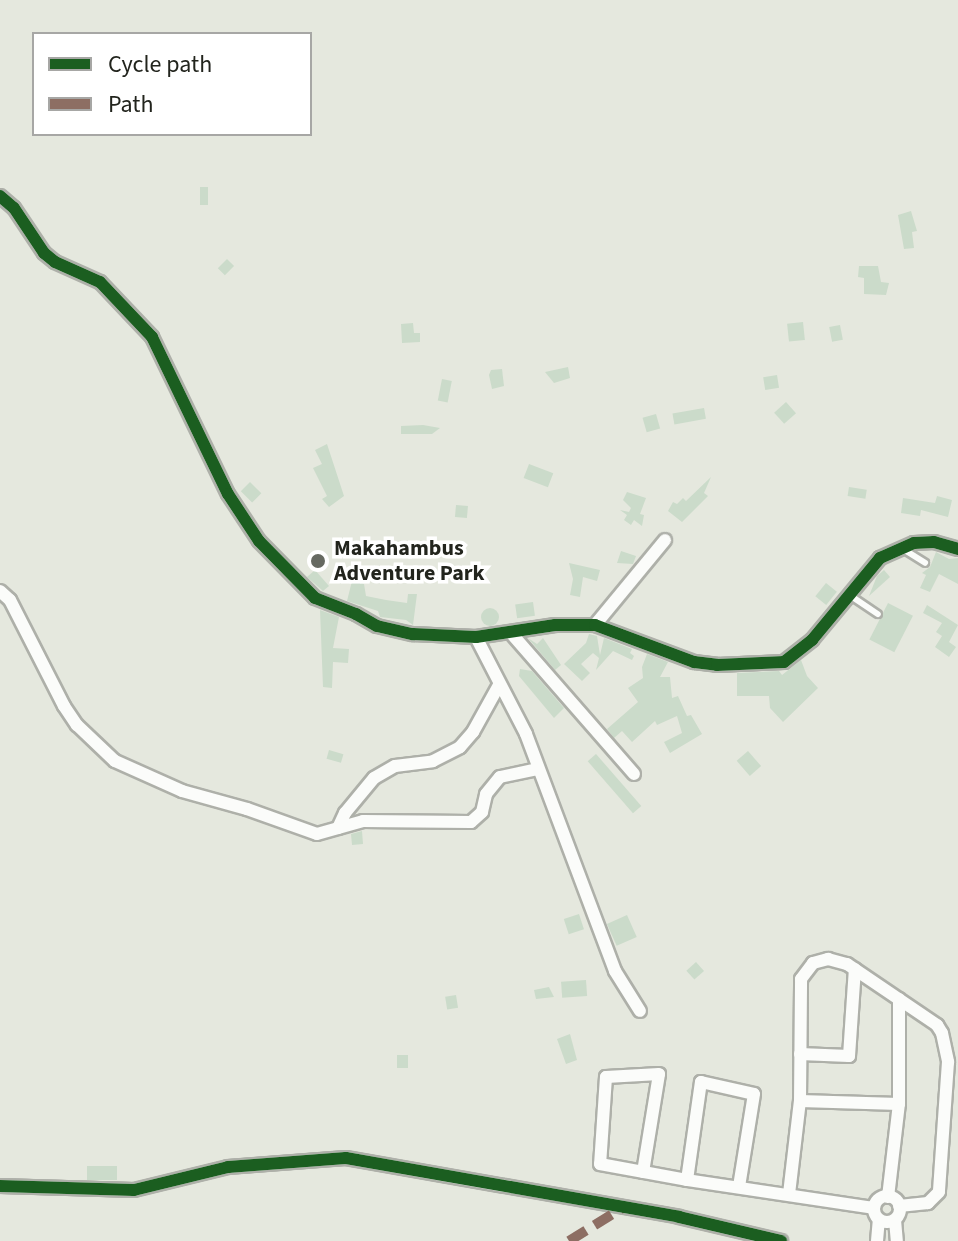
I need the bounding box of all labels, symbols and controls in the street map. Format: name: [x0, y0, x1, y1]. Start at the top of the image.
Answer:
legend: [32, 32, 312, 136]
text: Cycle path: [108, 47, 212, 82]
text: Path: [108, 87, 154, 122]
place label: Makahambus Adventure Park: [334, 535, 485, 586]
marker: Makahambus Adventure Park: [309, 552, 327, 570]

